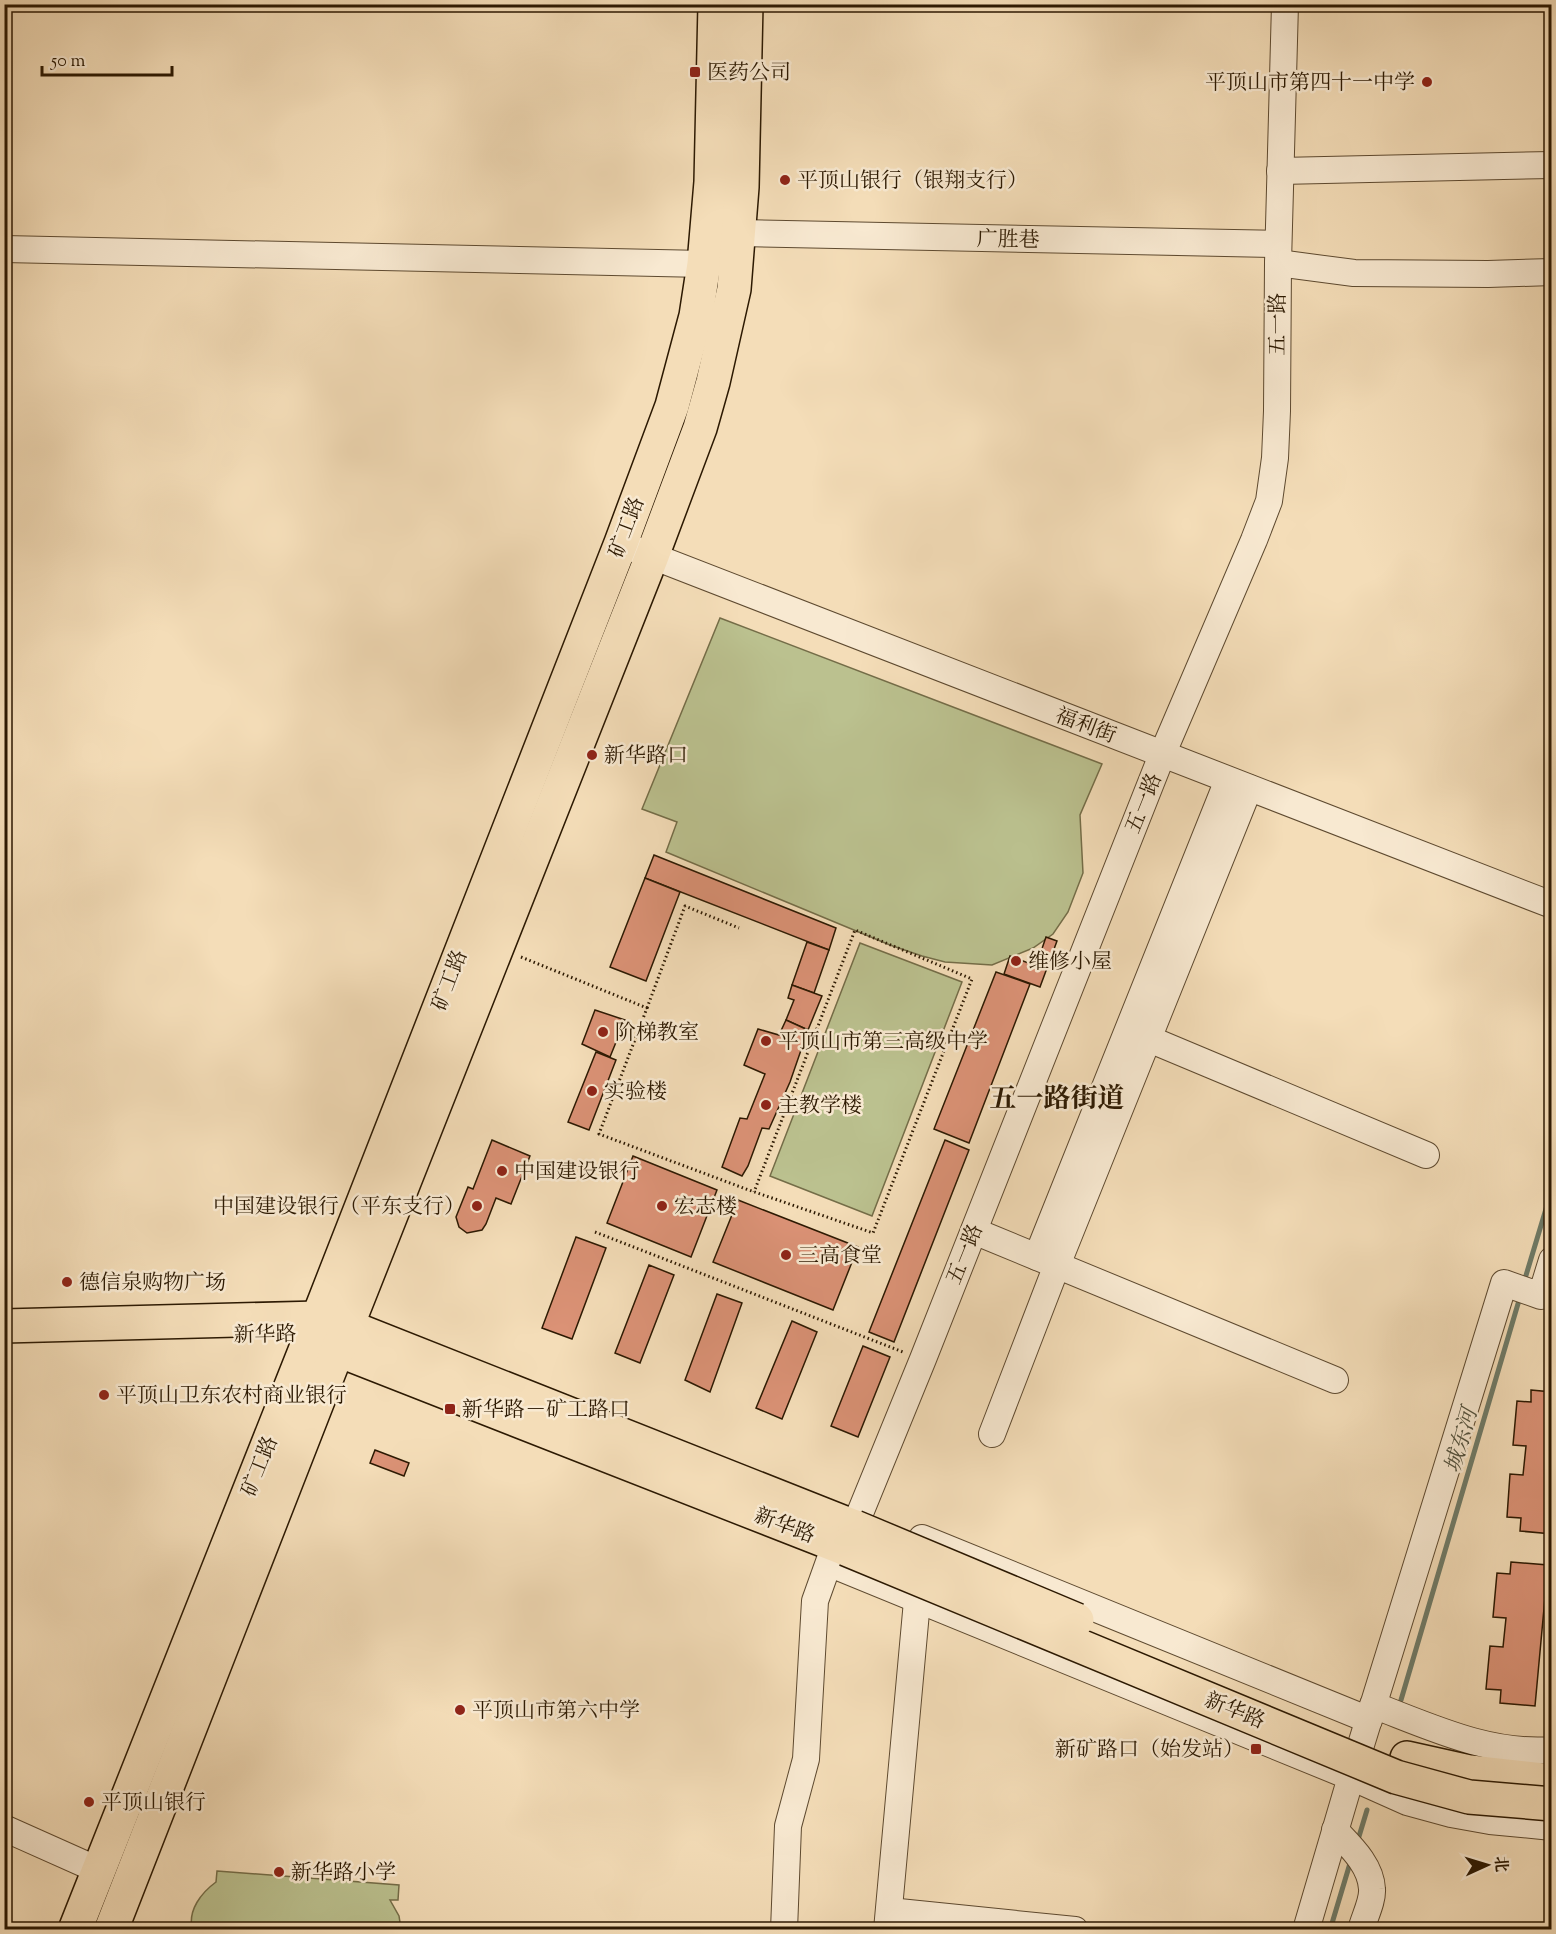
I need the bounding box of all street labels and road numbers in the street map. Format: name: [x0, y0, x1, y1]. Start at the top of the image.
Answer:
street label: 广胜巷: [976, 225, 1040, 257]
street label: 五一路: [1264, 293, 1294, 356]
street label: 矿工路: [603, 493, 653, 563]
street label: 福利街: [1050, 702, 1120, 752]
street label: 五一路: [1119, 769, 1171, 839]
street label: 矿工路: [426, 946, 476, 1016]
street label: 五一路: [940, 1220, 992, 1290]
street label: 新华路: [233, 1320, 297, 1352]
street label: 矿工路: [235, 1432, 287, 1502]
street label: 新华路: [749, 1502, 819, 1552]
street label: 新华路: [1199, 1686, 1269, 1738]

